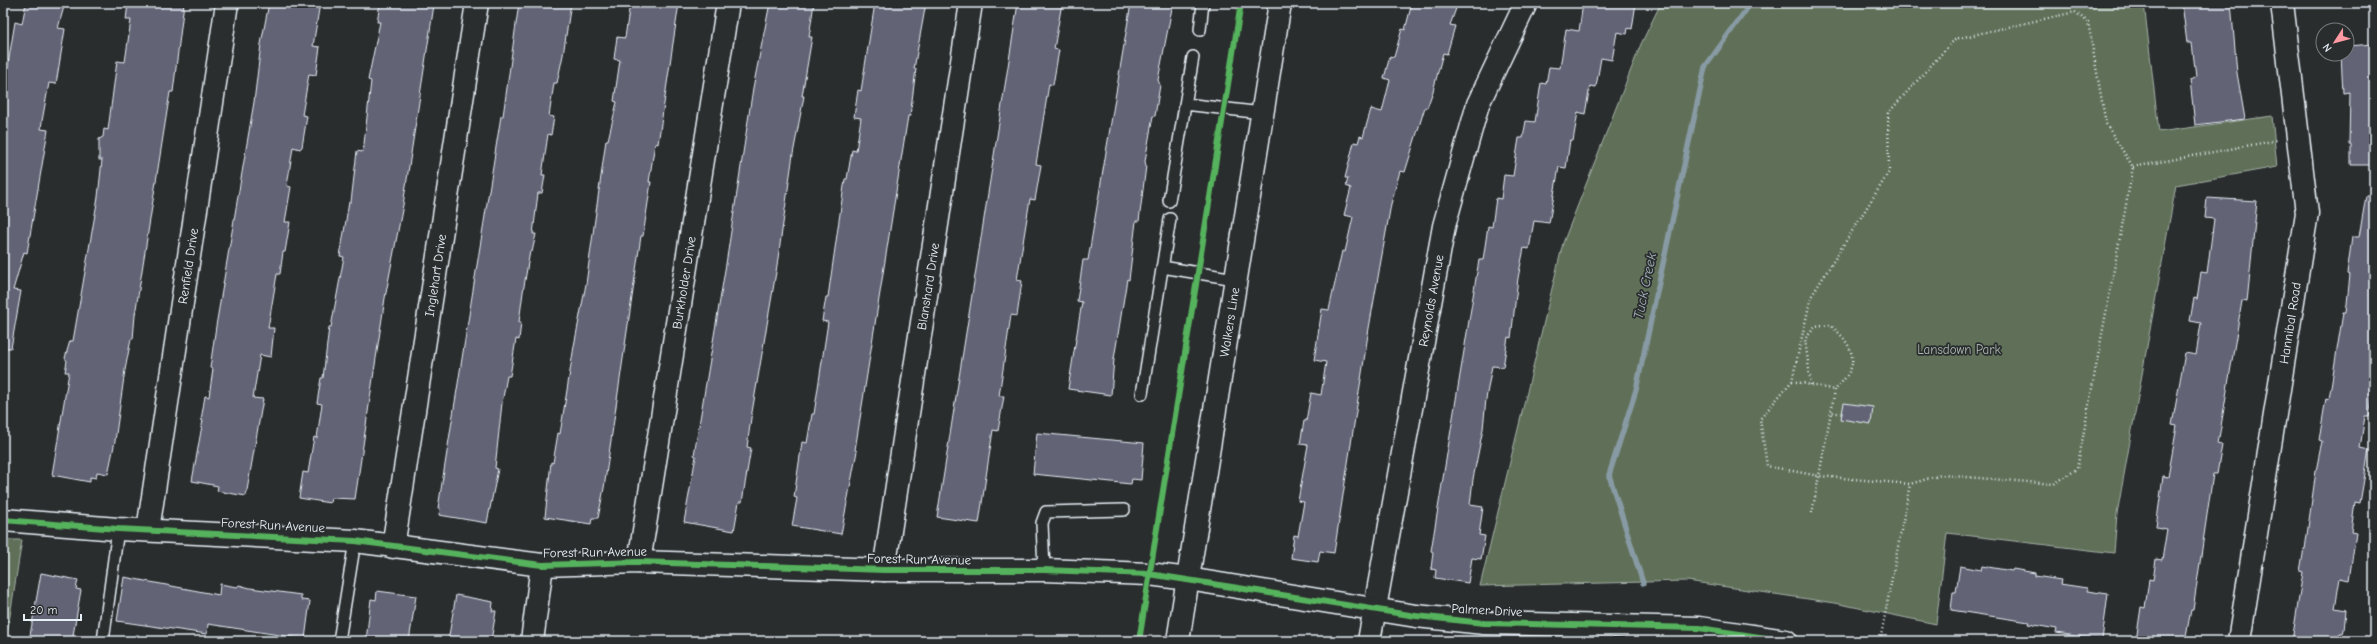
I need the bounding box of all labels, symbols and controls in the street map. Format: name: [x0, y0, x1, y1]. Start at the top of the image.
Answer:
north arrow: [2315, 22, 2355, 62]
text: N: [2320, 41, 2335, 54]
street label: Renfield Drive: [174, 227, 201, 305]
street label: Inglehart Drive: [421, 232, 449, 318]
street label: Burkholder Drive: [669, 235, 698, 330]
street label: Blanshard Drive: [913, 241, 942, 331]
water label: Tuck Creek: [1630, 251, 1660, 321]
street label: Reynolds Avenue: [1415, 253, 1446, 348]
street label: Hannibal Road: [2276, 281, 2303, 365]
street label: Walkers Line: [1216, 286, 1242, 358]
park label: Lansdown Park: [1917, 342, 2001, 357]
street label: Forest Run Avenue: [221, 515, 326, 535]
street label: Forest Run Avenue: [543, 544, 648, 560]
street label: Forest Run Avenue: [867, 551, 972, 567]
scale bar: [24, 596, 81, 622]
street label: Palmer Drive: [1451, 601, 1523, 619]
text: 20 m: [30, 603, 58, 617]

